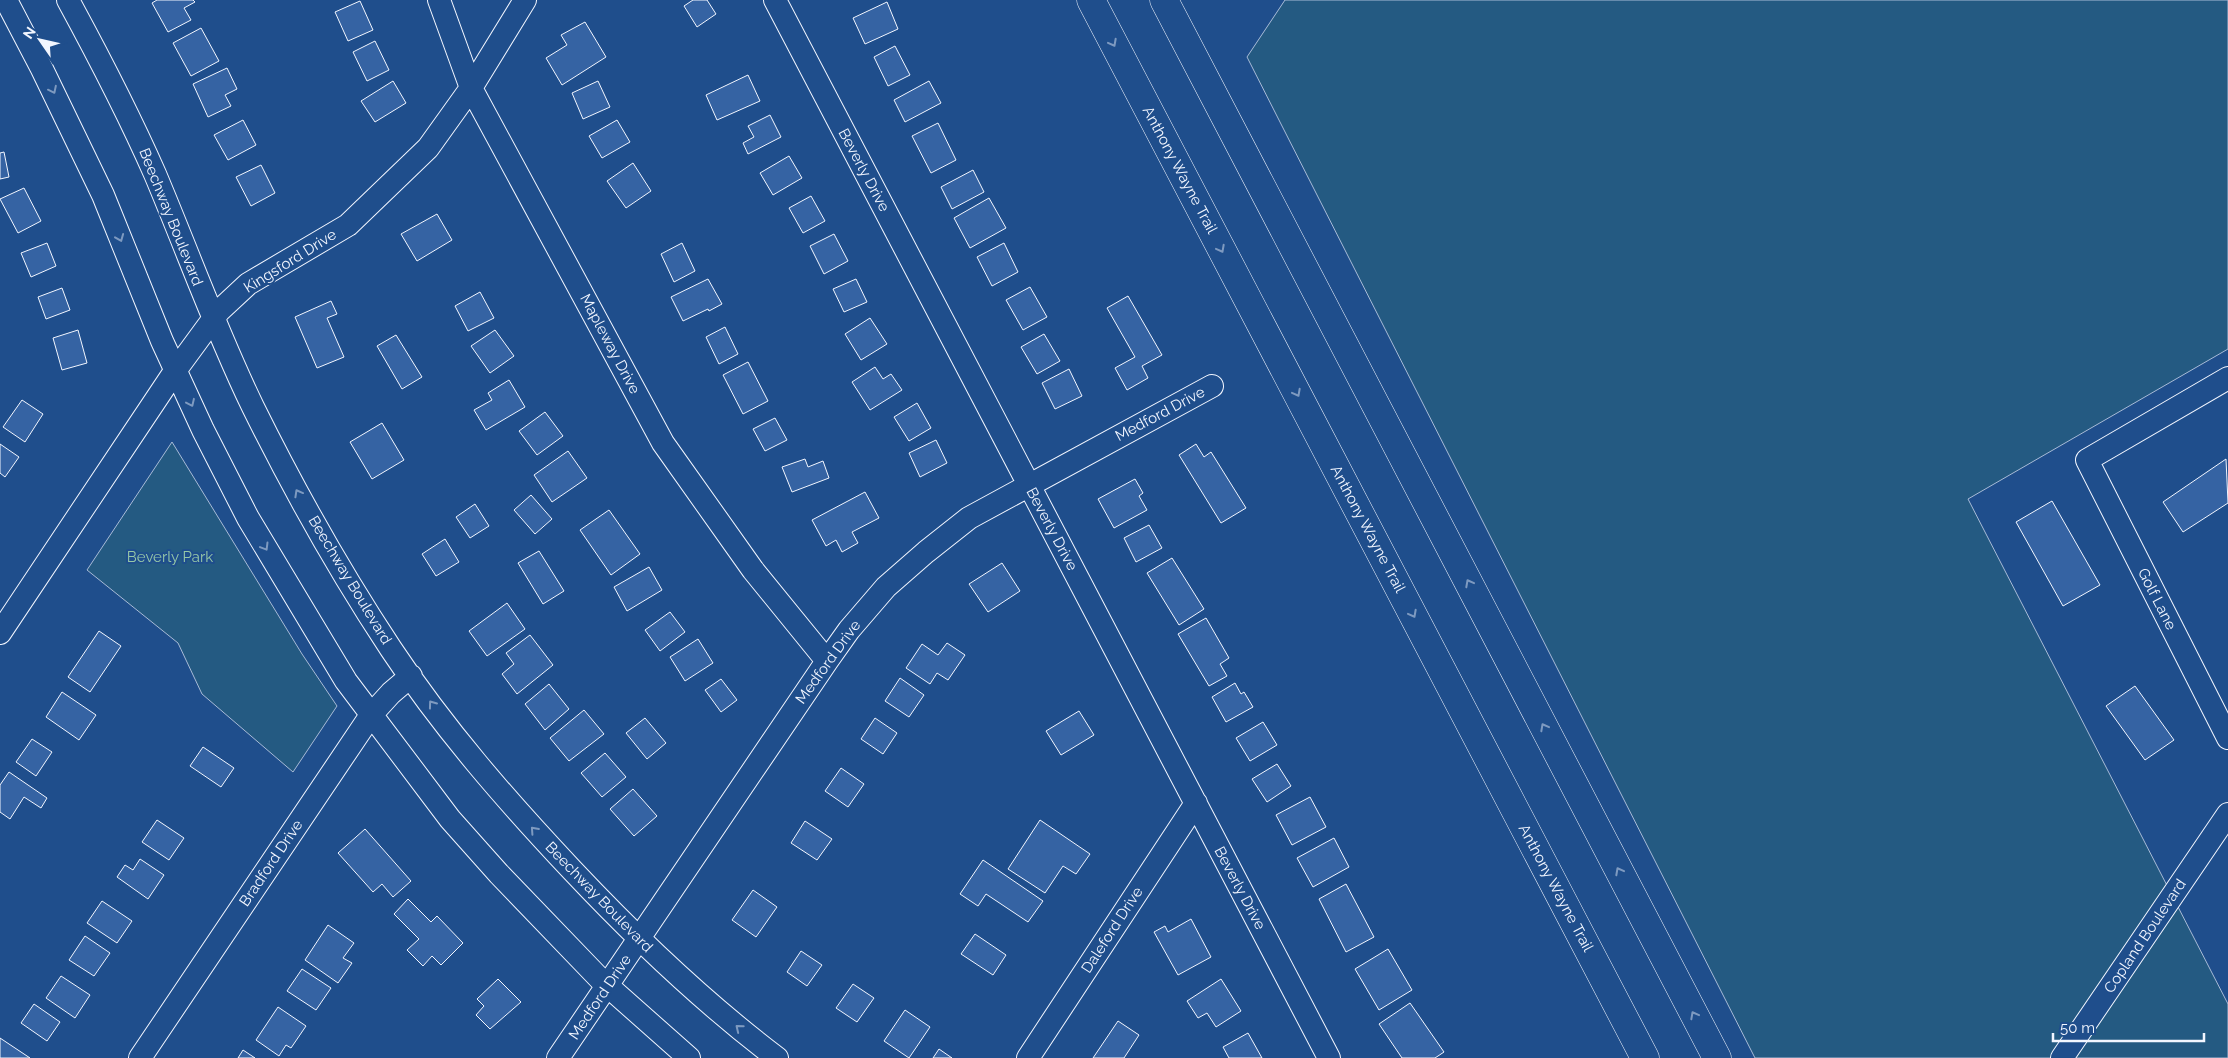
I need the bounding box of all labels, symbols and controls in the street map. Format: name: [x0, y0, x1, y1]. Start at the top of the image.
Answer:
north arrow: [15, 15, 65, 65]
text: N: [20, 24, 39, 42]
one-way arrow: [1107, 38, 1117, 47]
one-way arrow: [47, 85, 57, 94]
street label: Anthony Wayne Trail: [1139, 103, 1222, 238]
street label: Beverly Drive: [835, 125, 894, 215]
street label: Beechway Boulevard: [135, 146, 207, 288]
street label: Kingsford Drive: [240, 225, 340, 297]
one-way arrow: [115, 233, 125, 241]
one-way arrow: [1215, 244, 1225, 253]
street label: Mapleway Drive: [576, 291, 644, 397]
street label: Medford Drive: [1112, 383, 1208, 445]
one-way arrow: [1291, 388, 1301, 397]
one-way arrow: [184, 398, 195, 407]
street label: Anthony Wayne Trail: [1327, 462, 1410, 597]
street label: Beverly Drive: [1023, 484, 1082, 574]
one-way arrow: [294, 490, 304, 499]
street label: Beechway Boulevard: [304, 512, 396, 648]
one-way arrow: [259, 542, 269, 551]
park label: Beverly Park: [127, 548, 213, 566]
street label: Golf Lane: [2134, 565, 2180, 633]
one-way arrow: [1465, 579, 1475, 588]
one-way arrow: [1407, 609, 1417, 618]
street label: Medford Drive: [792, 617, 864, 707]
one-way arrow: [429, 701, 437, 710]
one-way arrow: [1540, 723, 1550, 732]
street label: Bradford Drive: [235, 816, 307, 910]
street label: Anthony Wayne Trail: [1515, 821, 1598, 956]
one-way arrow: [531, 827, 540, 836]
street label: Beechway Boulevard: [542, 838, 656, 956]
street label: Beverly Drive: [1211, 843, 1270, 933]
one-way arrow: [1615, 867, 1625, 876]
street label: Copland Boulevard: [2100, 876, 2190, 996]
street label: Daleford Drive: [1077, 883, 1147, 977]
street label: Medford Drive: [565, 951, 635, 1043]
scale bar: [2053, 1010, 2204, 1042]
one-way arrow: [1690, 1011, 1700, 1020]
text: 50 m: [2060, 1019, 2095, 1037]
one-way arrow: [736, 1025, 745, 1033]

